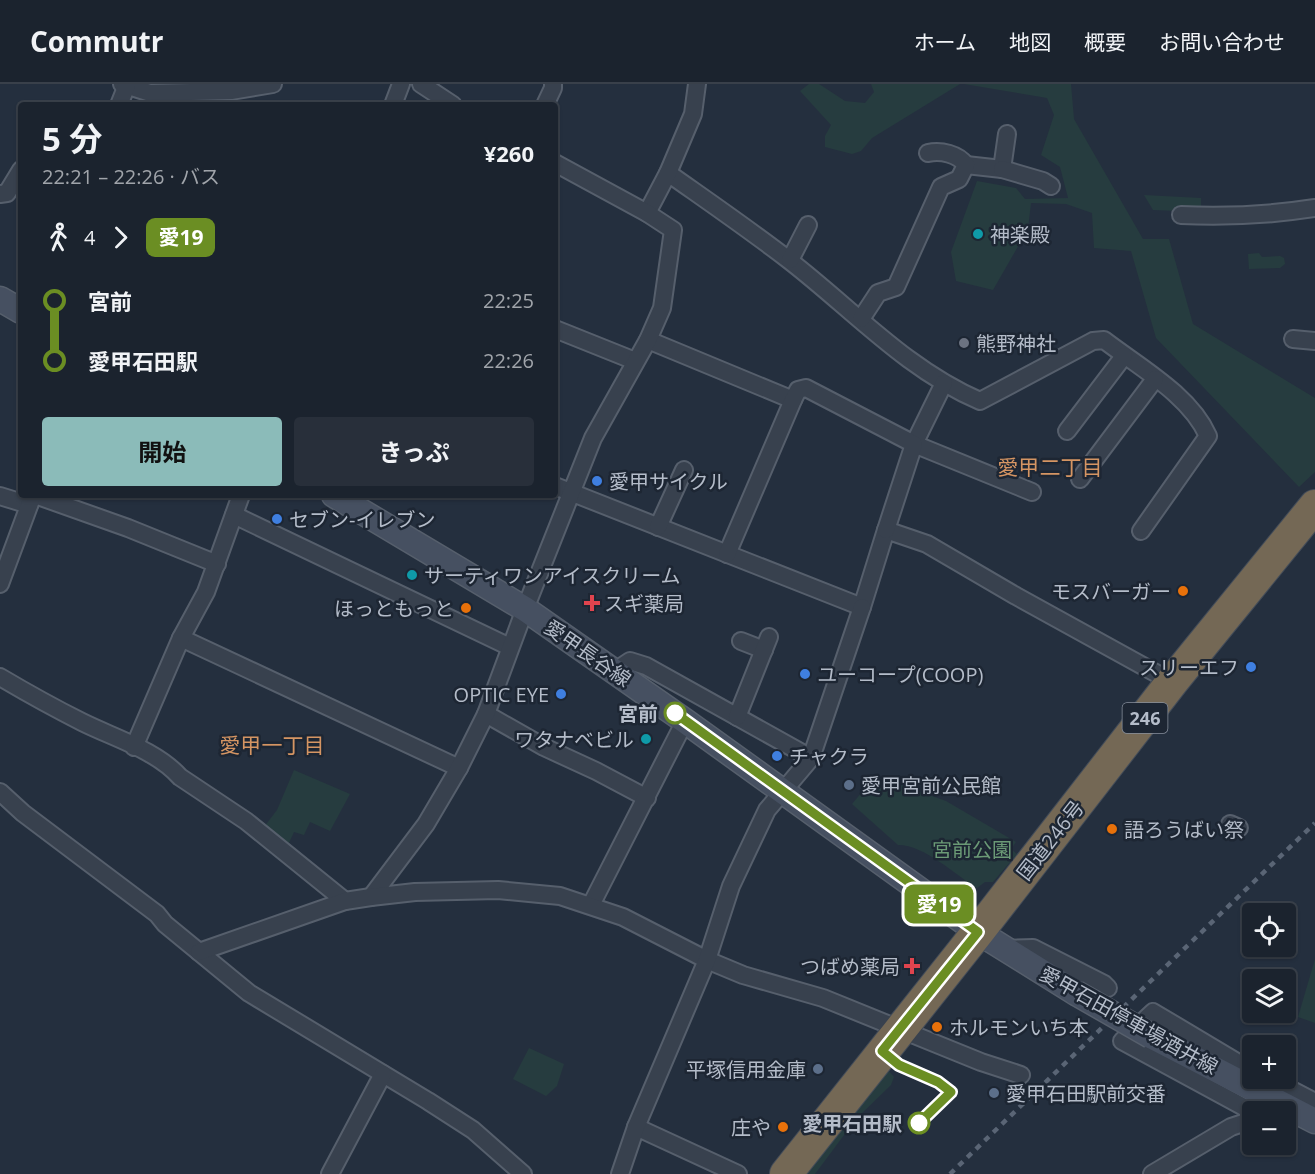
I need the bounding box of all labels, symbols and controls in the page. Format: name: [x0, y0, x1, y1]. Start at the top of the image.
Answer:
text: Commutr: [30, 22, 163, 60]
text: ホーム: [914, 28, 976, 56]
text: 地図: [1009, 28, 1051, 56]
text: 概要: [1084, 28, 1126, 56]
text: お問い合わせ: [1159, 28, 1285, 56]
text: 5 分: [42, 116, 102, 161]
text: ¥260: [484, 138, 534, 168]
text: 22:21 – 22:26 · バス: [42, 163, 220, 190]
icon: walk: [42, 221, 75, 254]
icon: forward: [104, 221, 137, 254]
place label: 神楽殿: [990, 221, 1050, 248]
text: 愛19: [158, 223, 203, 251]
text: 4: [84, 224, 95, 251]
marker: 神楽殿: [971, 227, 985, 241]
text: 宮前: [88, 286, 132, 316]
text: 22:25: [483, 287, 534, 314]
place label: 熊野神社: [976, 330, 1056, 357]
marker: 熊野神社: [957, 336, 971, 350]
text: 愛甲石田駅: [88, 346, 198, 376]
text: 22:26: [483, 347, 534, 374]
button: 開始: [42, 417, 282, 486]
button: きっぷ: [294, 417, 534, 486]
district label: 愛甲二丁目: [998, 453, 1103, 481]
place label: 愛甲サイクル: [609, 468, 728, 495]
marker: 愛甲サイクル: [590, 474, 604, 488]
place label: セブン-イレブン: [289, 506, 435, 533]
marker: セブン-イレブン: [270, 512, 284, 526]
place label: サーティワンアイスクリーム: [424, 562, 681, 589]
marker: サーティワンアイスクリーム: [405, 568, 419, 582]
place label: モスバーガー: [1051, 578, 1171, 605]
marker: モスバーガー: [1176, 584, 1190, 598]
place label: スギ薬局: [604, 590, 684, 617]
place label: ほっともっと: [334, 595, 454, 622]
marker: スギ薬局: [585, 596, 599, 610]
marker: ほっともっと: [459, 601, 473, 615]
street label: 愛甲長谷線: [539, 613, 637, 693]
place label: スリーエフ: [1139, 654, 1239, 681]
marker: スリーエフ: [1244, 660, 1258, 674]
place label: ユーコープ(COOP): [817, 661, 983, 688]
marker: ユーコープ(COOP): [798, 667, 812, 681]
place label: OPTIC EYE: [454, 681, 549, 708]
marker: OPTIC EYE: [554, 687, 568, 701]
place label: 宮前: [618, 700, 658, 727]
marker: 宮前: [664, 702, 686, 724]
road number: 246: [1122, 703, 1168, 733]
place label: ワタナベビル: [514, 726, 634, 753]
district label: 愛甲一丁目: [220, 731, 325, 759]
marker: ワタナベビル: [639, 732, 653, 746]
place label: チャクラ: [789, 743, 869, 770]
marker: チャクラ: [770, 749, 784, 763]
place label: 愛甲宮前公民館: [861, 772, 1001, 799]
marker: 愛甲宮前公民館: [842, 778, 856, 792]
street label: 国道246号: [1010, 795, 1090, 885]
place label: 語ろうばい祭: [1124, 816, 1244, 843]
marker: 語ろうばい祭: [1105, 822, 1119, 836]
park label: 宮前公園: [932, 836, 1012, 863]
line badge: 愛19: [904, 884, 974, 924]
text: 愛19: [916, 890, 962, 918]
map controls: [1242, 903, 1296, 1155]
button: locate: [1242, 903, 1296, 957]
place label: つばめ薬局: [800, 953, 900, 980]
marker: つばめ薬局: [905, 959, 919, 973]
street label: 愛甲石田停車場酒井線: [1035, 960, 1223, 1080]
button: layers: [1242, 969, 1296, 1023]
place label: ホルモンいち本: [949, 1014, 1089, 1041]
marker: ホルモンいち本: [930, 1020, 944, 1034]
button: +: [1242, 1035, 1296, 1089]
place label: 平塚信用金庫: [686, 1056, 806, 1083]
marker: 平塚信用金庫: [811, 1062, 825, 1076]
place label: 愛甲石田駅前交番: [1006, 1080, 1166, 1107]
marker: 愛甲石田駅前交番: [987, 1086, 1001, 1100]
button: −: [1242, 1101, 1296, 1155]
place label: 愛甲石田駅: [802, 1110, 902, 1137]
marker: 愛甲石田駅: [908, 1112, 930, 1134]
place label: 庄や: [731, 1114, 771, 1141]
marker: 庄や: [776, 1120, 790, 1134]

